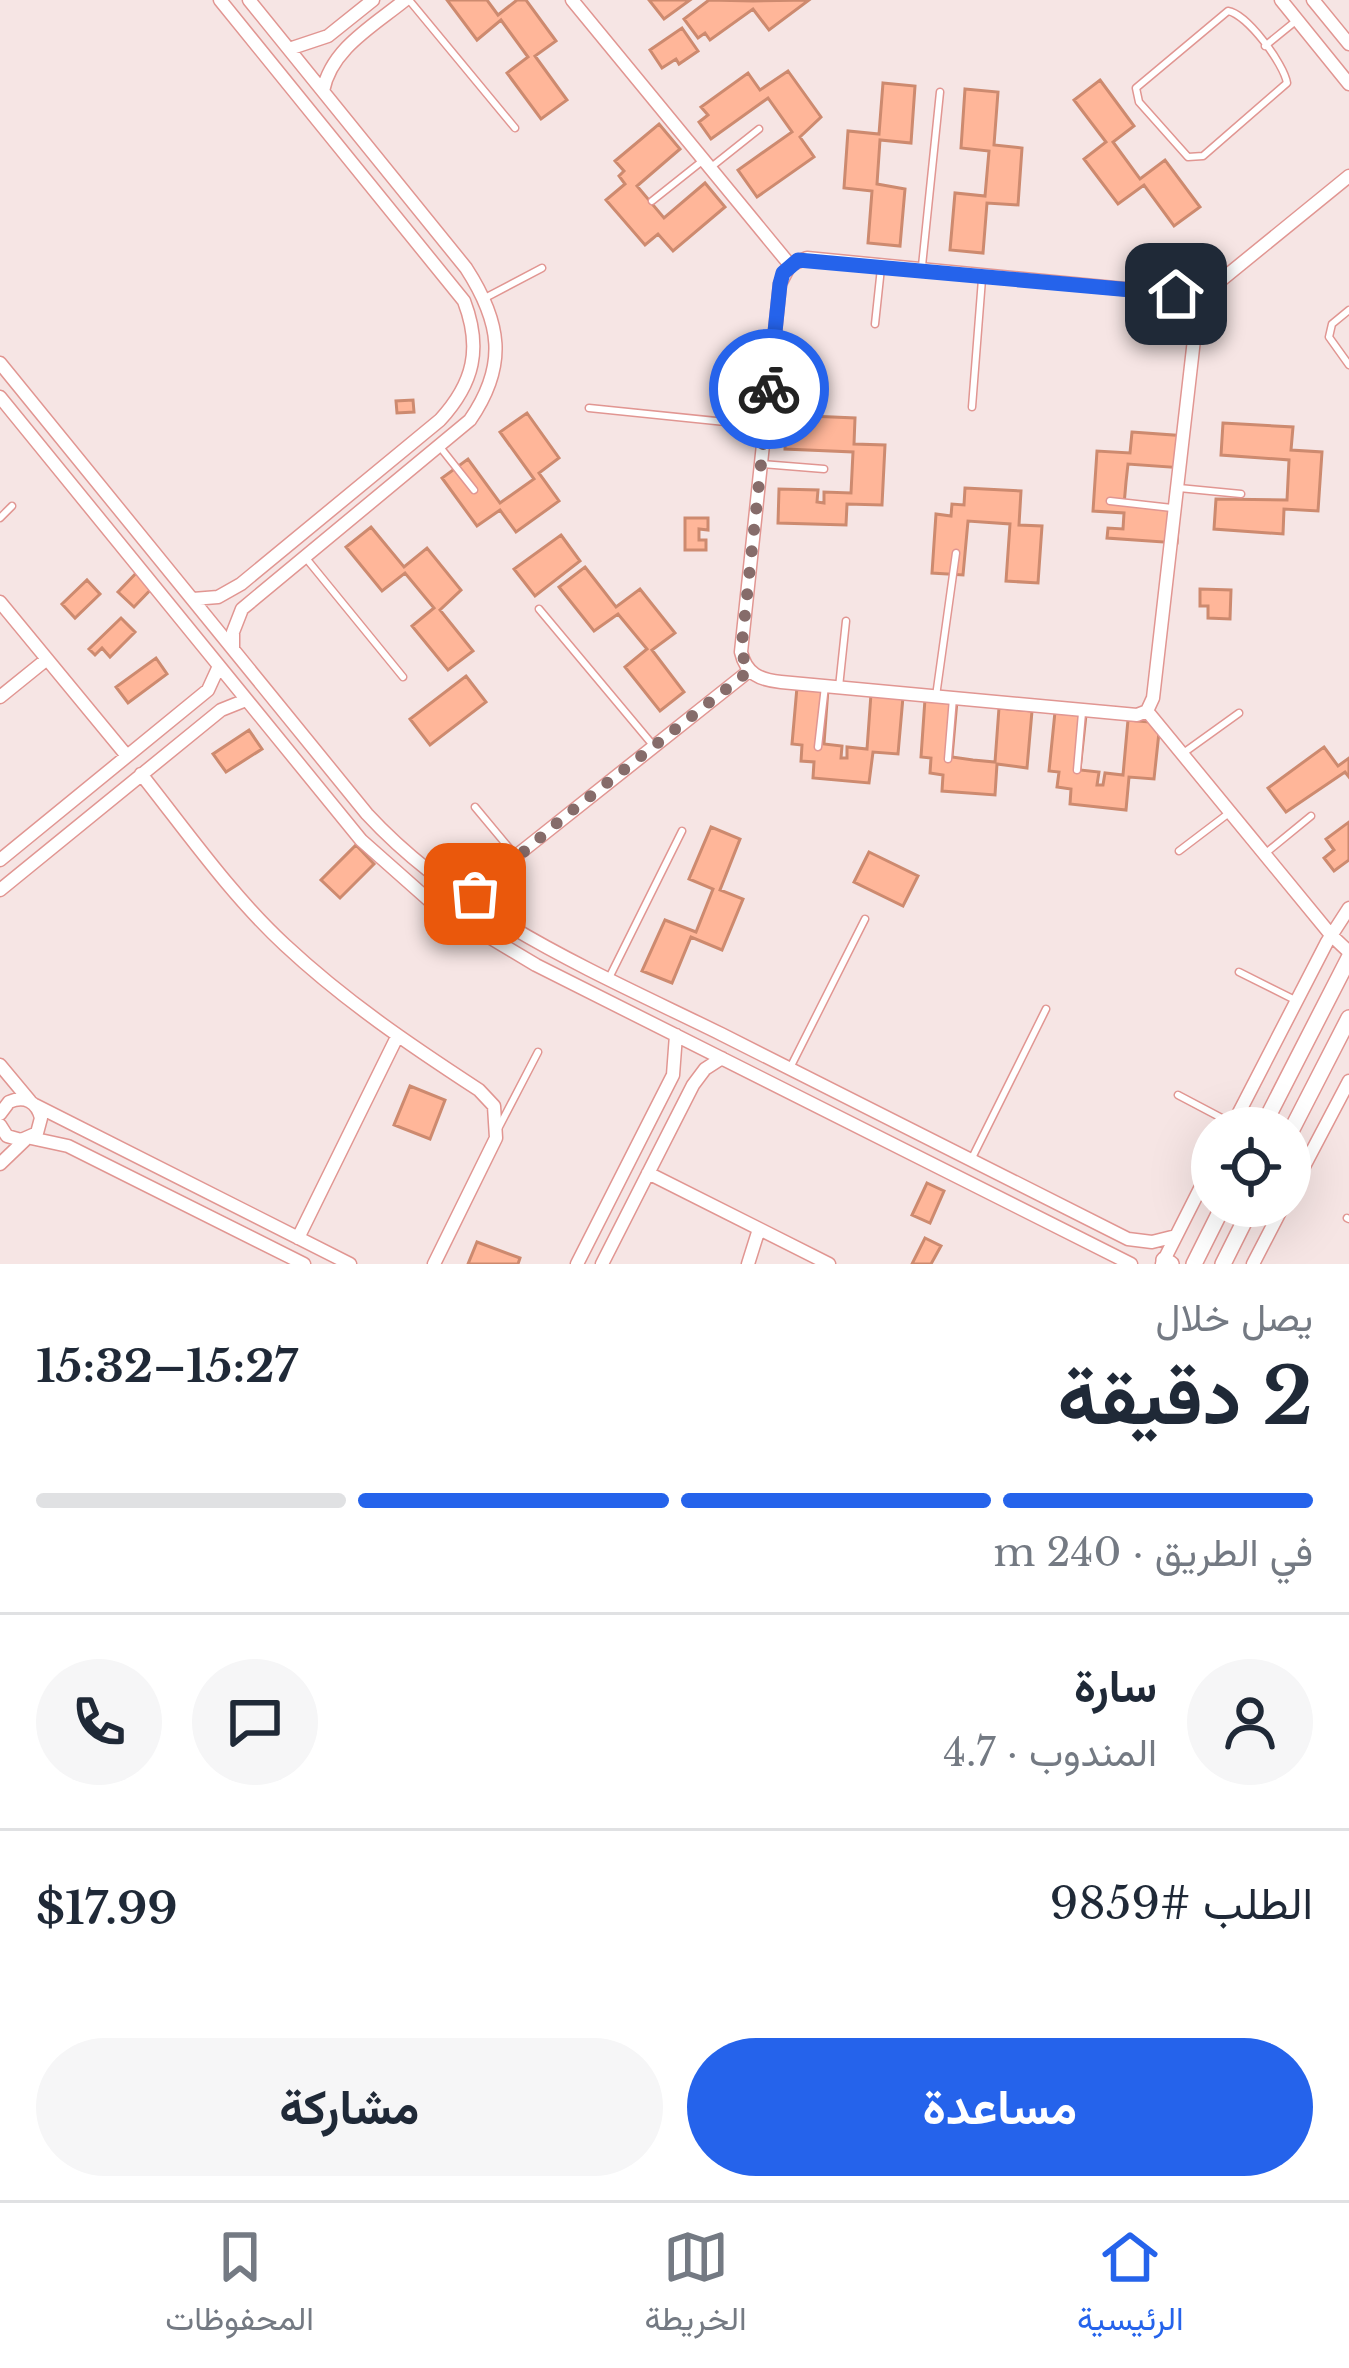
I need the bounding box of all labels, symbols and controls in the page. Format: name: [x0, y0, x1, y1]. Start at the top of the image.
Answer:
pin: [1125, 243, 1227, 345]
icon: home: [1143, 261, 1209, 327]
courier: [709, 329, 829, 449]
icon: bike: [736, 356, 802, 422]
pin: [424, 843, 526, 945]
icon: bag: [442, 861, 508, 927]
map controls: [1191, 1107, 1311, 1227]
button: locate: [1191, 1107, 1311, 1227]
text: يصل خلال: [1155, 1293, 1313, 1342]
text: 15:27–15:32: [36, 1338, 298, 1394]
text: 2 دقيقة: [1058, 1348, 1313, 1445]
text: في الطريق · 240 m: [994, 1528, 1313, 1577]
text: سارة: [1074, 1658, 1157, 1714]
button: phone: [36, 1659, 162, 1785]
button: chat: [192, 1659, 318, 1785]
button: person: [1187, 1659, 1313, 1785]
text: المندوب · 4.7: [943, 1728, 1157, 1777]
text: الطلب #9859: [1050, 1875, 1313, 1931]
text: $17.99: [36, 1880, 178, 1936]
button: مشاركة: [36, 2038, 663, 2176]
button: مساعدة: [687, 2038, 1313, 2176]
tab: المحفوظات: [165, 2224, 314, 2348]
tab: الخريطة: [644, 2224, 747, 2348]
tab: الرئيسية: [1077, 2224, 1184, 2348]

